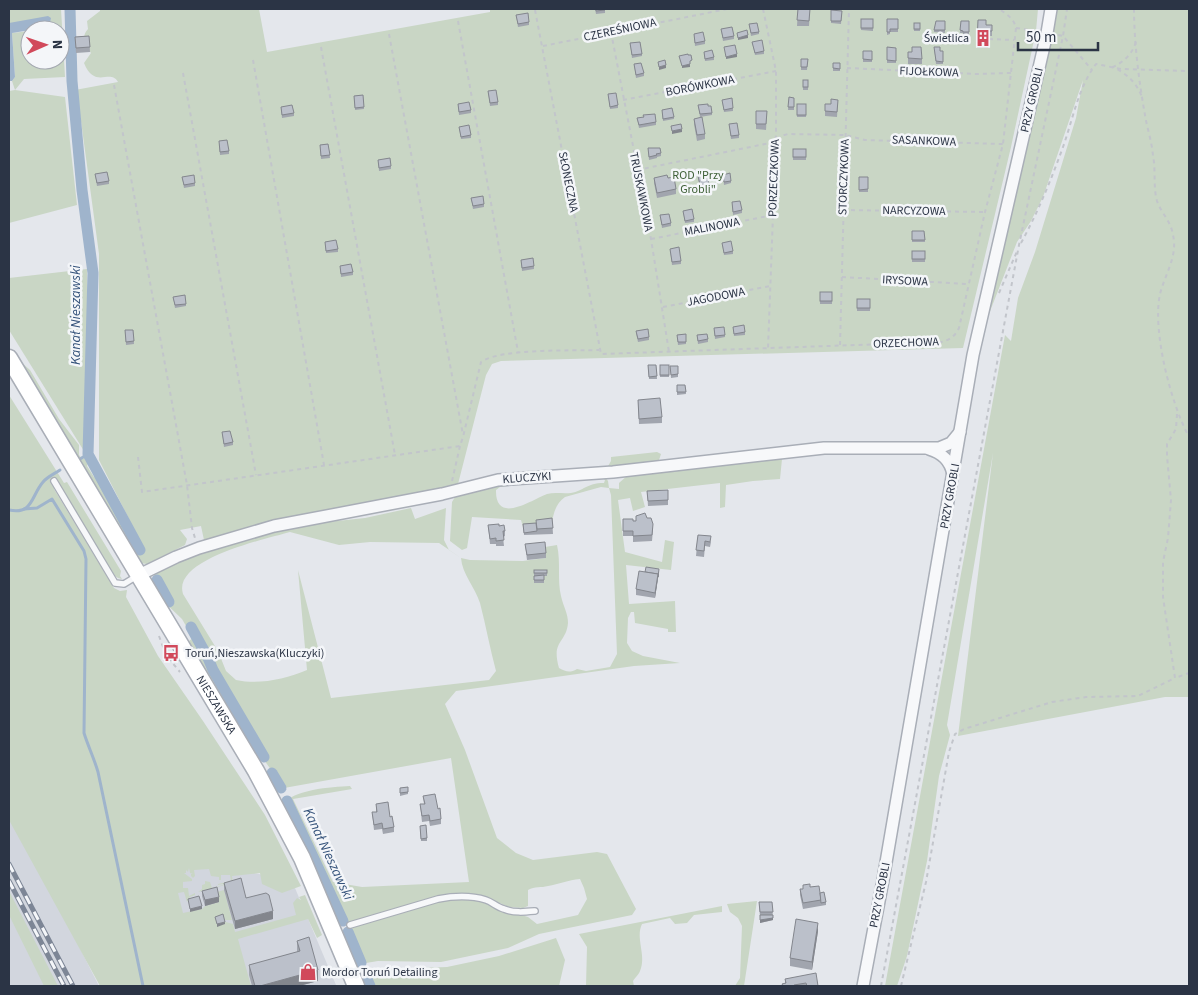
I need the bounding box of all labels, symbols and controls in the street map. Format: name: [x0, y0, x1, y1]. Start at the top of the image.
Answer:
street label: CZEREŚNIOWA: [582, 14, 658, 46]
north arrow: [20, 20, 70, 70]
scale bar: [1018, 20, 1098, 52]
text: 50 m: [1026, 27, 1056, 48]
building icon: Świetlica: [973, 28, 993, 48]
place label: Świetlica: [924, 30, 969, 47]
text: N: [47, 40, 67, 50]
street label: FIJOŁKOWA: [899, 62, 959, 82]
street label: PRZY GROBLI: [1016, 66, 1048, 134]
street label: BORÓWKOWA: [664, 71, 736, 101]
street label: SASANKOWA: [892, 131, 957, 151]
street label: PORZECZKOWA: [764, 138, 784, 217]
street label: STORCZYKOWA: [834, 138, 854, 215]
street label: SŁONECZNA: [554, 150, 582, 214]
street label: TRUSKAWKOWA: [625, 151, 657, 234]
park label: ROD "Przy Grobli": [672, 167, 724, 198]
street label: NARCYZOWA: [882, 202, 946, 220]
street label: MALINOWA: [683, 213, 741, 241]
water label: Kanał Nieszawski: [66, 264, 86, 365]
street label: IRYSOWA: [882, 271, 929, 291]
street label: JAGODOWA: [686, 283, 747, 311]
street label: ORZECHOWA: [873, 333, 940, 353]
street label: PRZY GROBLI: [936, 462, 964, 530]
street label: KLUCZYKI: [502, 468, 552, 488]
bus stop icon: Toruń,Nieszawska(Kluczyki): [161, 643, 181, 663]
place label: Toruń,Nieszawska(Kluczyki): [185, 645, 324, 662]
street label: NIESZAWSKA: [192, 672, 241, 738]
water label: Kanał Nieszawski: [298, 805, 358, 904]
street label: PRZY GROBLI: [865, 861, 895, 929]
shop icon: Mordor Toruń Detailing: [298, 962, 318, 982]
place label: Mordor Toruń Detailing: [322, 964, 437, 981]

